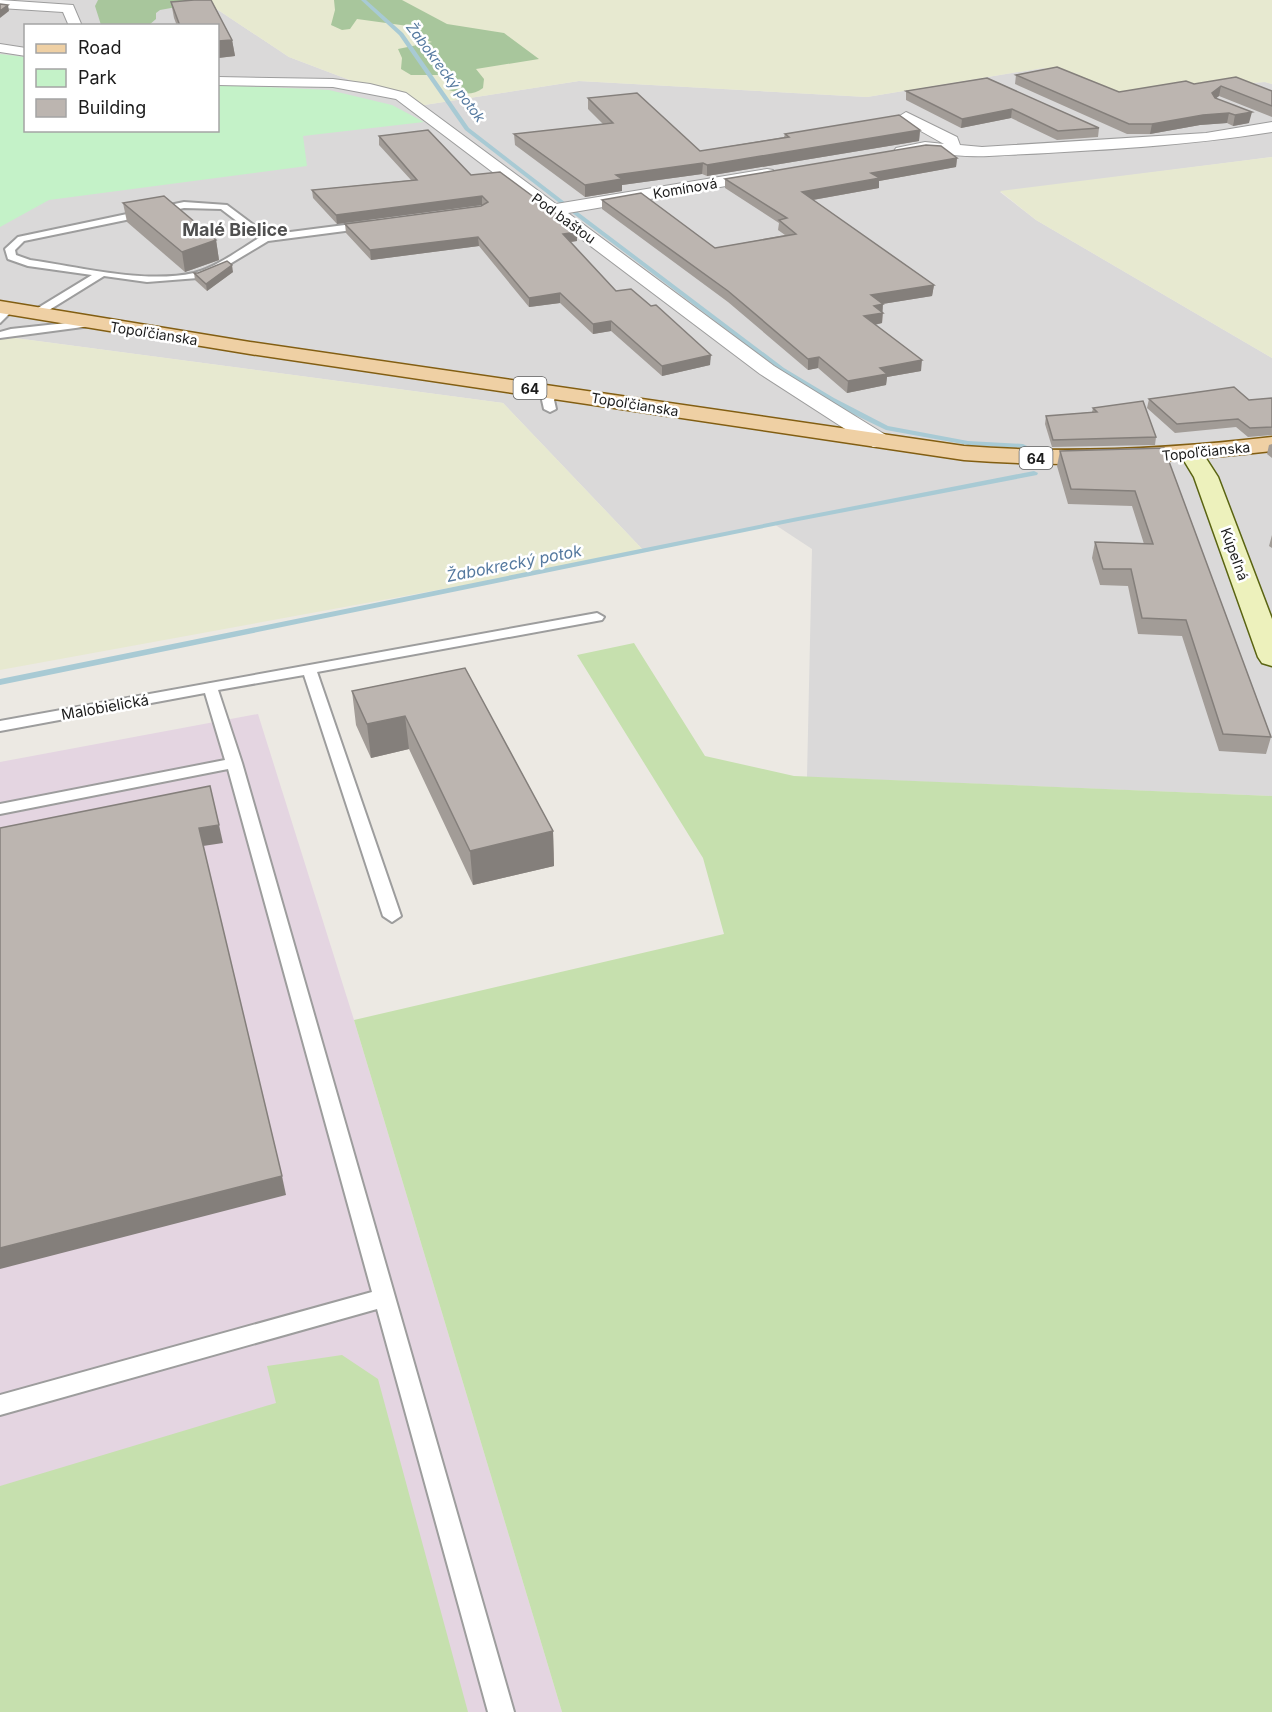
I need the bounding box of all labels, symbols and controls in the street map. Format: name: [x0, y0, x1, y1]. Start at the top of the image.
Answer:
water label: Žabokrecký potok: [403, 19, 489, 125]
legend: [24, 24, 219, 132]
text: Road: [78, 37, 121, 58]
text: Park: [78, 67, 117, 88]
text: Building: [78, 97, 146, 118]
street label: Komínová: [652, 174, 718, 202]
street label: Pod baštou: [529, 189, 599, 247]
district label: Malé Bielice: [182, 219, 288, 240]
street label: Topoľčianska: [109, 318, 199, 348]
road number: 64: [514, 377, 546, 399]
street label: Topoľčianska: [590, 389, 680, 419]
street label: Topoľčianska: [1161, 438, 1251, 464]
road number: 64: [1020, 447, 1052, 469]
street label: Kúpeľná: [1218, 525, 1252, 583]
water label: Žabokrecký potok: [445, 540, 584, 586]
street label: Malobielická: [60, 690, 150, 724]

